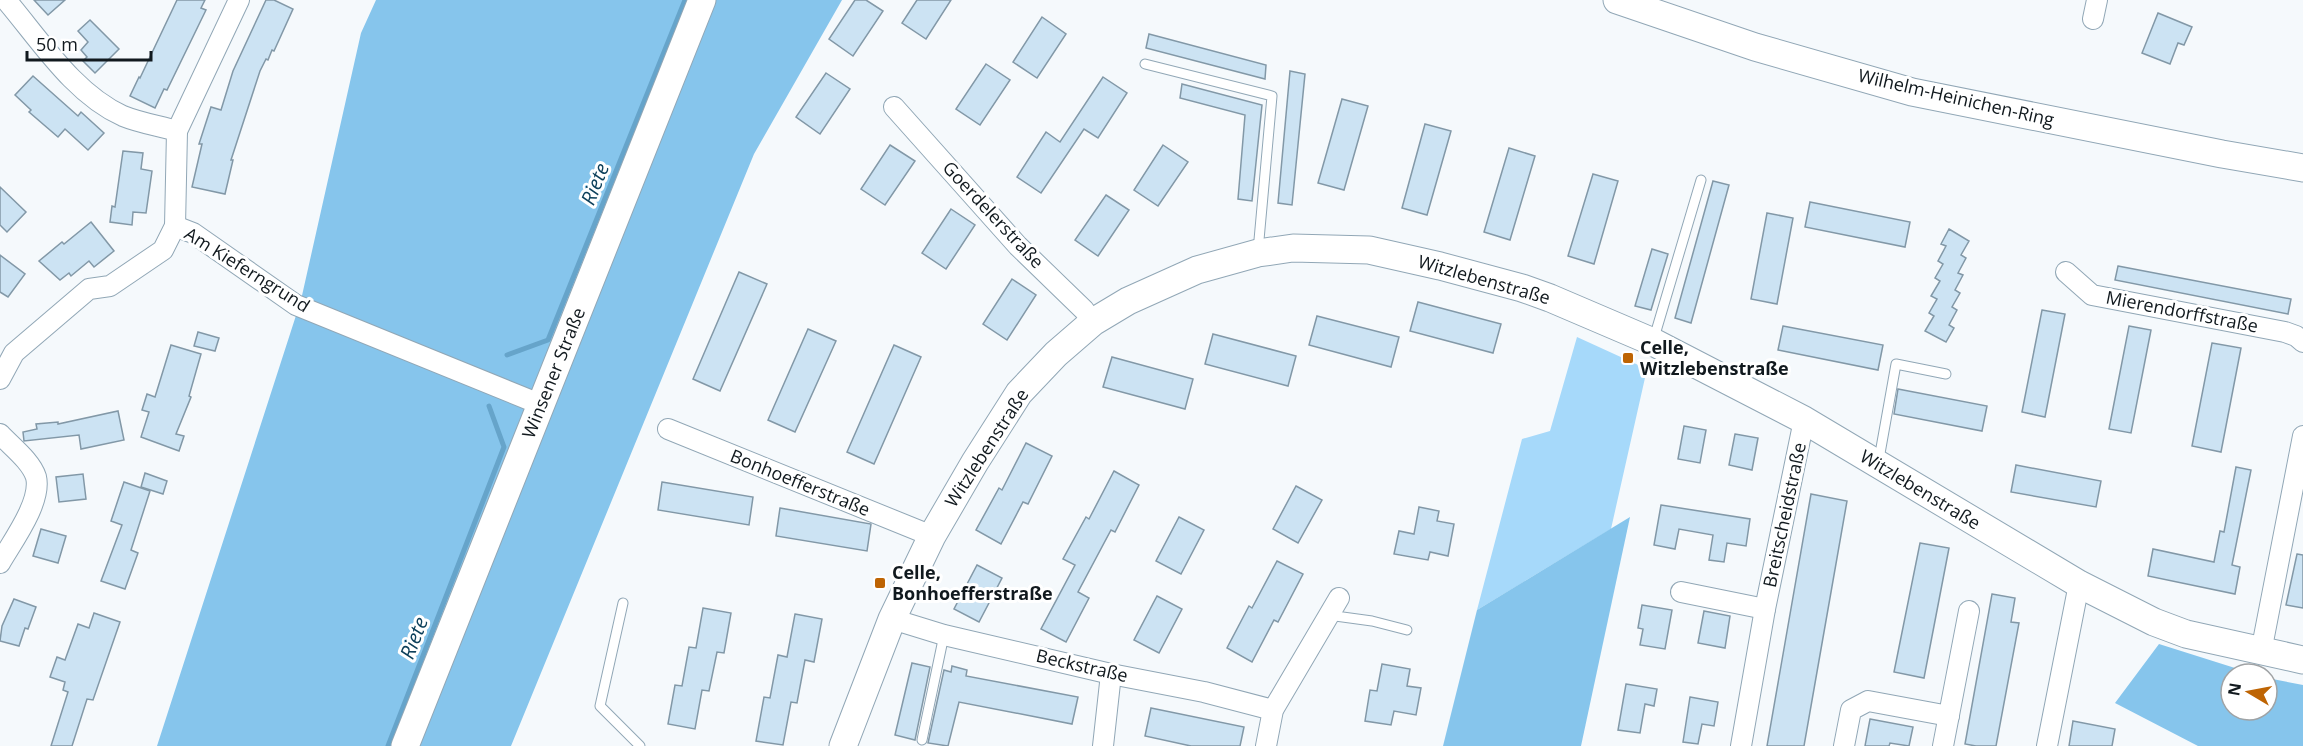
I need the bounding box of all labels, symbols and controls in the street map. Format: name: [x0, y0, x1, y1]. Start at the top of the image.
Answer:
scale bar: [27, 24, 152, 62]
text: 50 m: [36, 32, 78, 56]
street label: Wilhelm-Heinichen-Ring: [1856, 63, 2057, 131]
street label: Goerdelerstraße: [938, 156, 1050, 273]
water label: Riete: [574, 159, 615, 209]
street label: Am Kieferngrund: [180, 221, 315, 317]
street label: Witzlebenstraße: [1415, 249, 1553, 309]
street label: Mierendorffstraße: [2104, 285, 2260, 338]
street label: Winsener Straße: [516, 304, 590, 442]
place label: Celle, Witzlebenstraße: [1640, 335, 1789, 380]
marker: Celle, Witzlebenstraße: [1621, 351, 1635, 365]
street label: Witzlebenstraße: [939, 384, 1033, 511]
street label: Breitscheidstraße: [1757, 440, 1811, 589]
street label: Bonhoefferstraße: [727, 443, 874, 521]
street label: Witzlebenstraße: [1856, 444, 1985, 535]
place label: Celle, Bonhoefferstraße: [892, 560, 1053, 605]
marker: Celle, Bonhoefferstraße: [873, 576, 887, 590]
water label: Riete: [393, 613, 434, 663]
street label: Beckstraße: [1034, 643, 1130, 687]
north arrow: [2219, 662, 2279, 722]
text: N: [2222, 681, 2246, 698]

